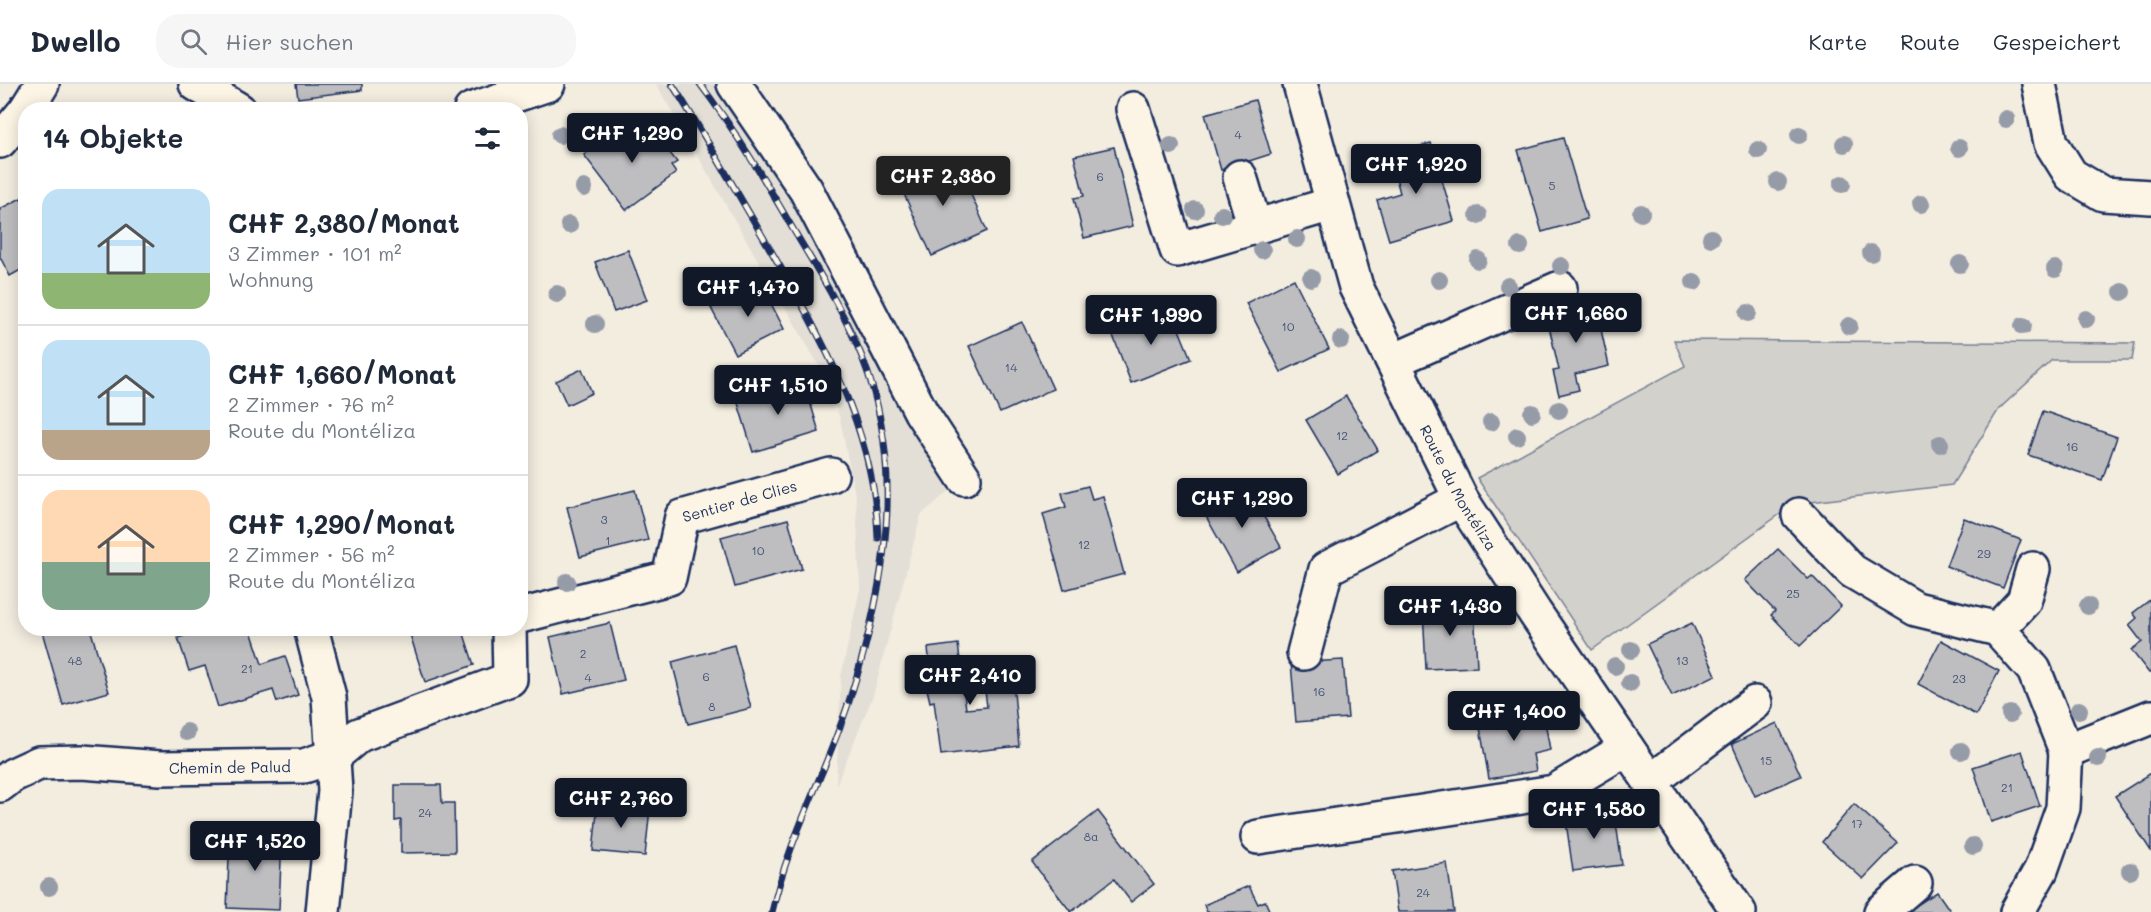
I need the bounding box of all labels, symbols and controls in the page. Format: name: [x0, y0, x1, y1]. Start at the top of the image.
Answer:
search box: [156, 14, 576, 68]
text: Dwello: [30, 23, 120, 59]
icon: search: [177, 25, 210, 58]
text: Hier suchen: [225, 27, 353, 56]
text: Karte: [1809, 28, 1867, 55]
text: Route: [1900, 28, 1960, 55]
text: Gespeichert: [1993, 28, 2121, 55]
pin: CHF 1,290: [563, 113, 701, 164]
text: CHF 1,290: [581, 119, 683, 145]
text: 14 Objekte: [42, 121, 183, 155]
icon: filters: [471, 122, 504, 155]
house number: 4: [1234, 126, 1242, 142]
pin: CHF 1,920: [1347, 144, 1485, 195]
text: CHF 1,920: [1365, 150, 1467, 176]
pin: CHF 2,380: [874, 156, 1012, 207]
text: CHF 2,380: [890, 162, 996, 188]
house number: 6: [1096, 168, 1104, 184]
house number: 5: [1549, 177, 1556, 193]
text: CHF 2,380/Monat: [228, 206, 460, 240]
icon: home: [90, 213, 162, 285]
text: 3 Zimmer · 101 m²: [228, 240, 402, 266]
text: Wohnung: [228, 266, 313, 292]
pin: CHF 1,470: [679, 267, 817, 318]
text: CHF 1,470: [697, 273, 799, 299]
pin: CHF 1,660: [1507, 293, 1645, 344]
pin: CHF 1,990: [1082, 295, 1220, 346]
text: CHF 1,660: [1524, 299, 1628, 325]
text: CHF 1,990: [1100, 301, 1202, 327]
house number: 10: [1282, 318, 1295, 334]
text: CHF 1,660/Monat: [228, 357, 456, 391]
house number: 14: [1005, 359, 1017, 375]
icon: home: [90, 364, 162, 436]
pin: CHF 1,510: [709, 365, 847, 416]
text: CHF 1,510: [728, 371, 828, 397]
text: 2 Zimmer · 76 m²: [228, 391, 394, 417]
text: Route du Montéliza: [228, 417, 416, 443]
street label: Route du Montéliza: [1416, 421, 1502, 554]
house number: 12: [1336, 427, 1348, 443]
house number: 16: [2066, 438, 2078, 454]
street label: Sentier de Clies: [680, 475, 799, 526]
pin: CHF 1,290: [1173, 478, 1311, 529]
text: CHF 1,290: [1191, 484, 1293, 510]
text: CHF 1,290/Monat: [228, 507, 455, 541]
house number: 3: [600, 511, 608, 527]
icon: home: [90, 514, 162, 586]
house number: 1: [605, 532, 611, 548]
house number: 12: [1078, 536, 1090, 552]
text: 2 Zimmer · 56 m²: [228, 541, 395, 567]
house number: 10: [752, 542, 765, 558]
house number: 29: [1977, 545, 1991, 561]
text: Route du Montéliza: [228, 567, 416, 593]
house number: 25: [1786, 585, 1800, 601]
pin: CHF 1,430: [1381, 586, 1519, 637]
text: CHF 1,430: [1398, 592, 1502, 618]
house number: 2: [580, 645, 586, 661]
house number: 48: [68, 652, 82, 668]
house number: 13: [1676, 652, 1688, 668]
pin: CHF 2,410: [901, 655, 1039, 706]
house number: 21: [241, 660, 253, 676]
text: CHF 2,410: [919, 661, 1021, 687]
house number: 6: [702, 668, 710, 684]
house number: 4: [584, 669, 592, 685]
house number: 23: [1952, 670, 1966, 686]
house number: 16: [1313, 683, 1325, 699]
pin: CHF 1,400: [1445, 691, 1583, 742]
text: CHF 1,400: [1462, 697, 1566, 723]
house number: 8: [708, 698, 716, 714]
house number: 15: [1760, 752, 1772, 768]
street label: Chemin de Palud: [169, 756, 291, 778]
pin: CHF 2,760: [552, 778, 690, 829]
house number: 21: [2001, 779, 2013, 795]
text: CHF 2,760: [569, 784, 673, 810]
pin: CHF 1,580: [1525, 789, 1663, 840]
text: CHF 1,580: [1543, 795, 1645, 821]
house number: 24: [418, 804, 432, 820]
house number: 17: [1851, 815, 1863, 831]
pin: CHF 1,520: [186, 821, 324, 872]
text: CHF 1,520: [204, 827, 306, 853]
house number: 8a: [1084, 828, 1098, 844]
house number: 24: [1416, 884, 1430, 900]

